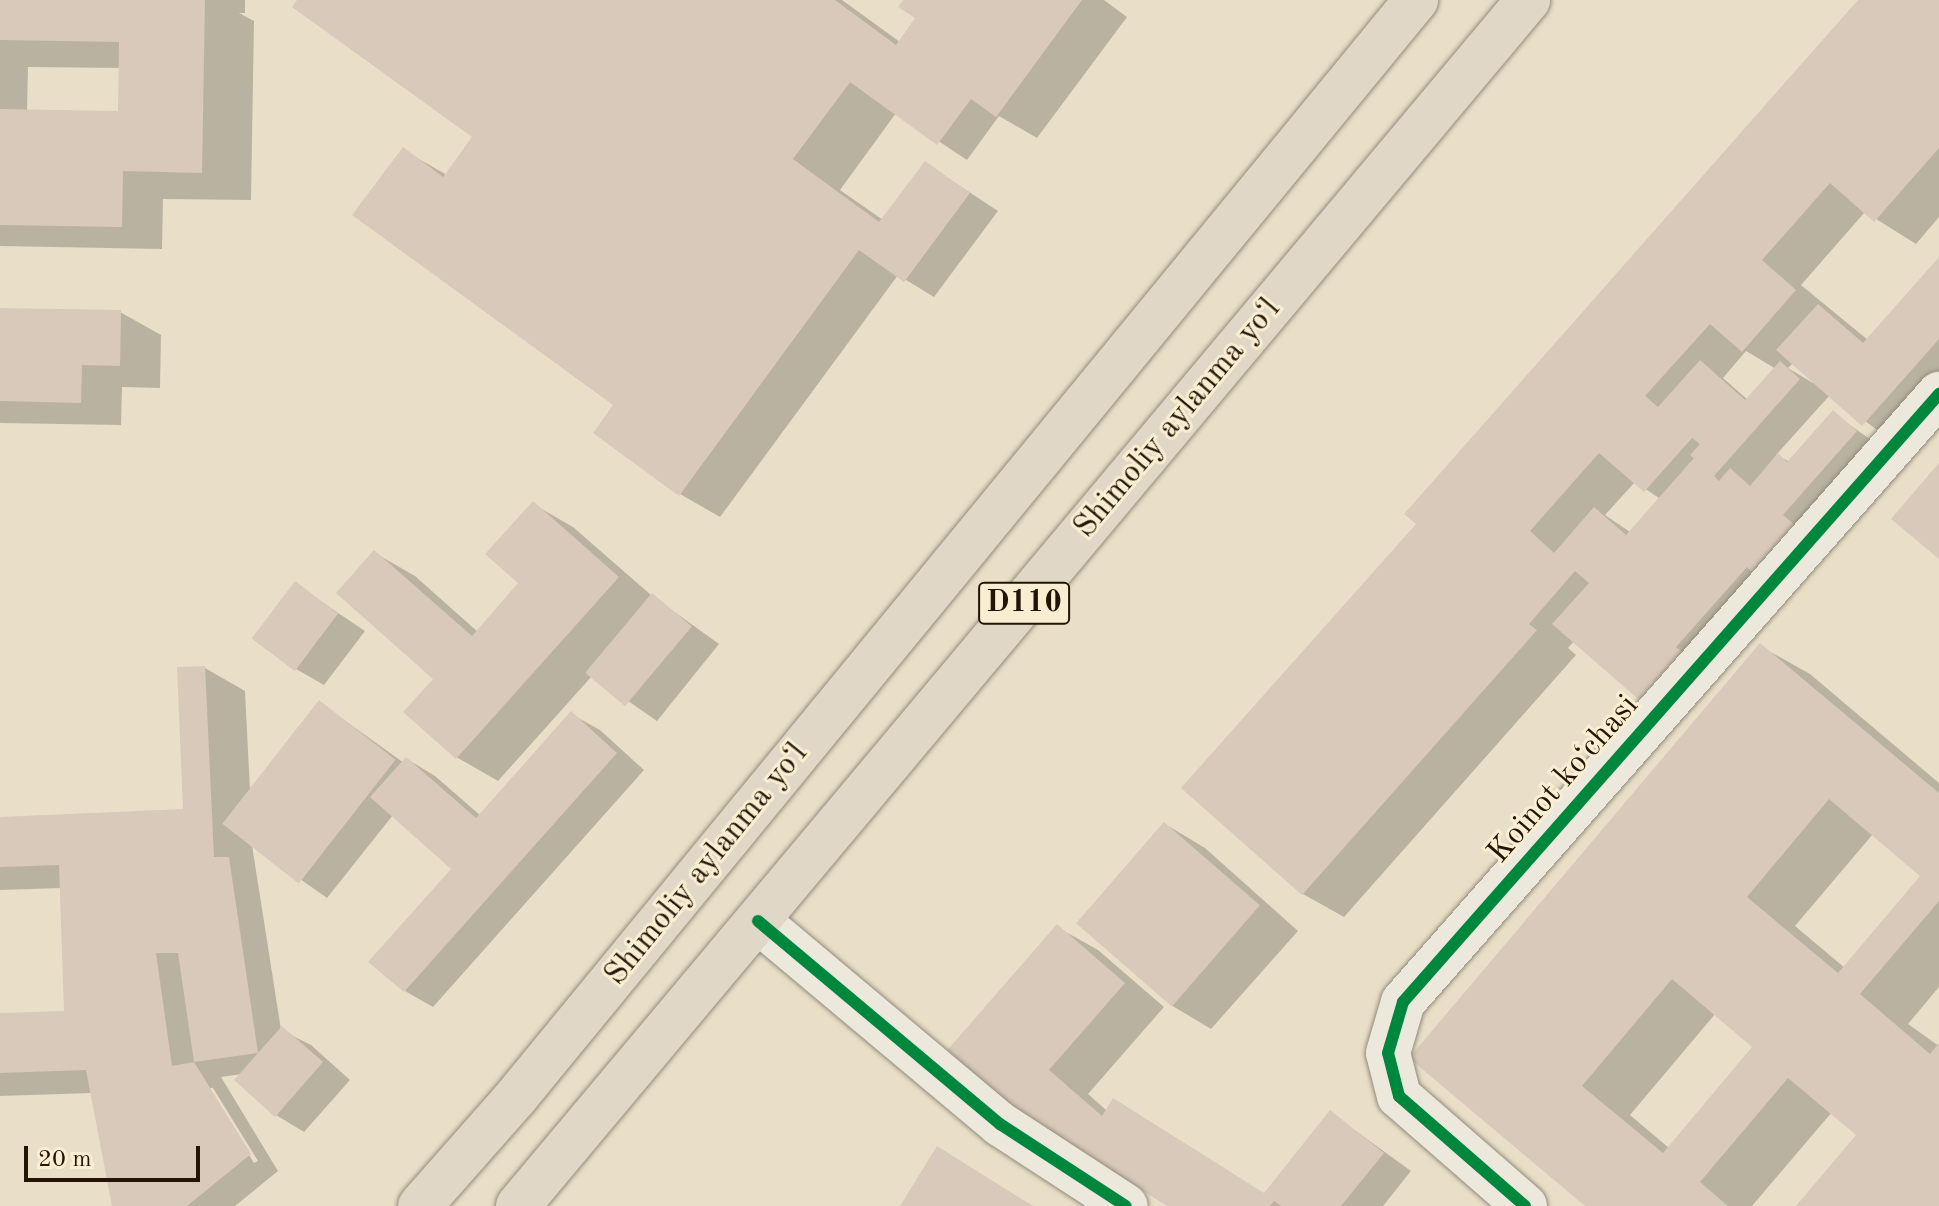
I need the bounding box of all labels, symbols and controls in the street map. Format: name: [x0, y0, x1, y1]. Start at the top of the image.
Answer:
street label: Shimoliy aylanma yoʻl: [1067, 291, 1289, 547]
road number: D110: [978, 577, 1070, 629]
street label: Koinot koʻchasi: [1480, 688, 1648, 872]
street label: Shimoliy aylanma yoʻl: [597, 736, 817, 994]
scale bar: [28, 1130, 204, 1180]
text: 20 m: [38, 1148, 92, 1172]

